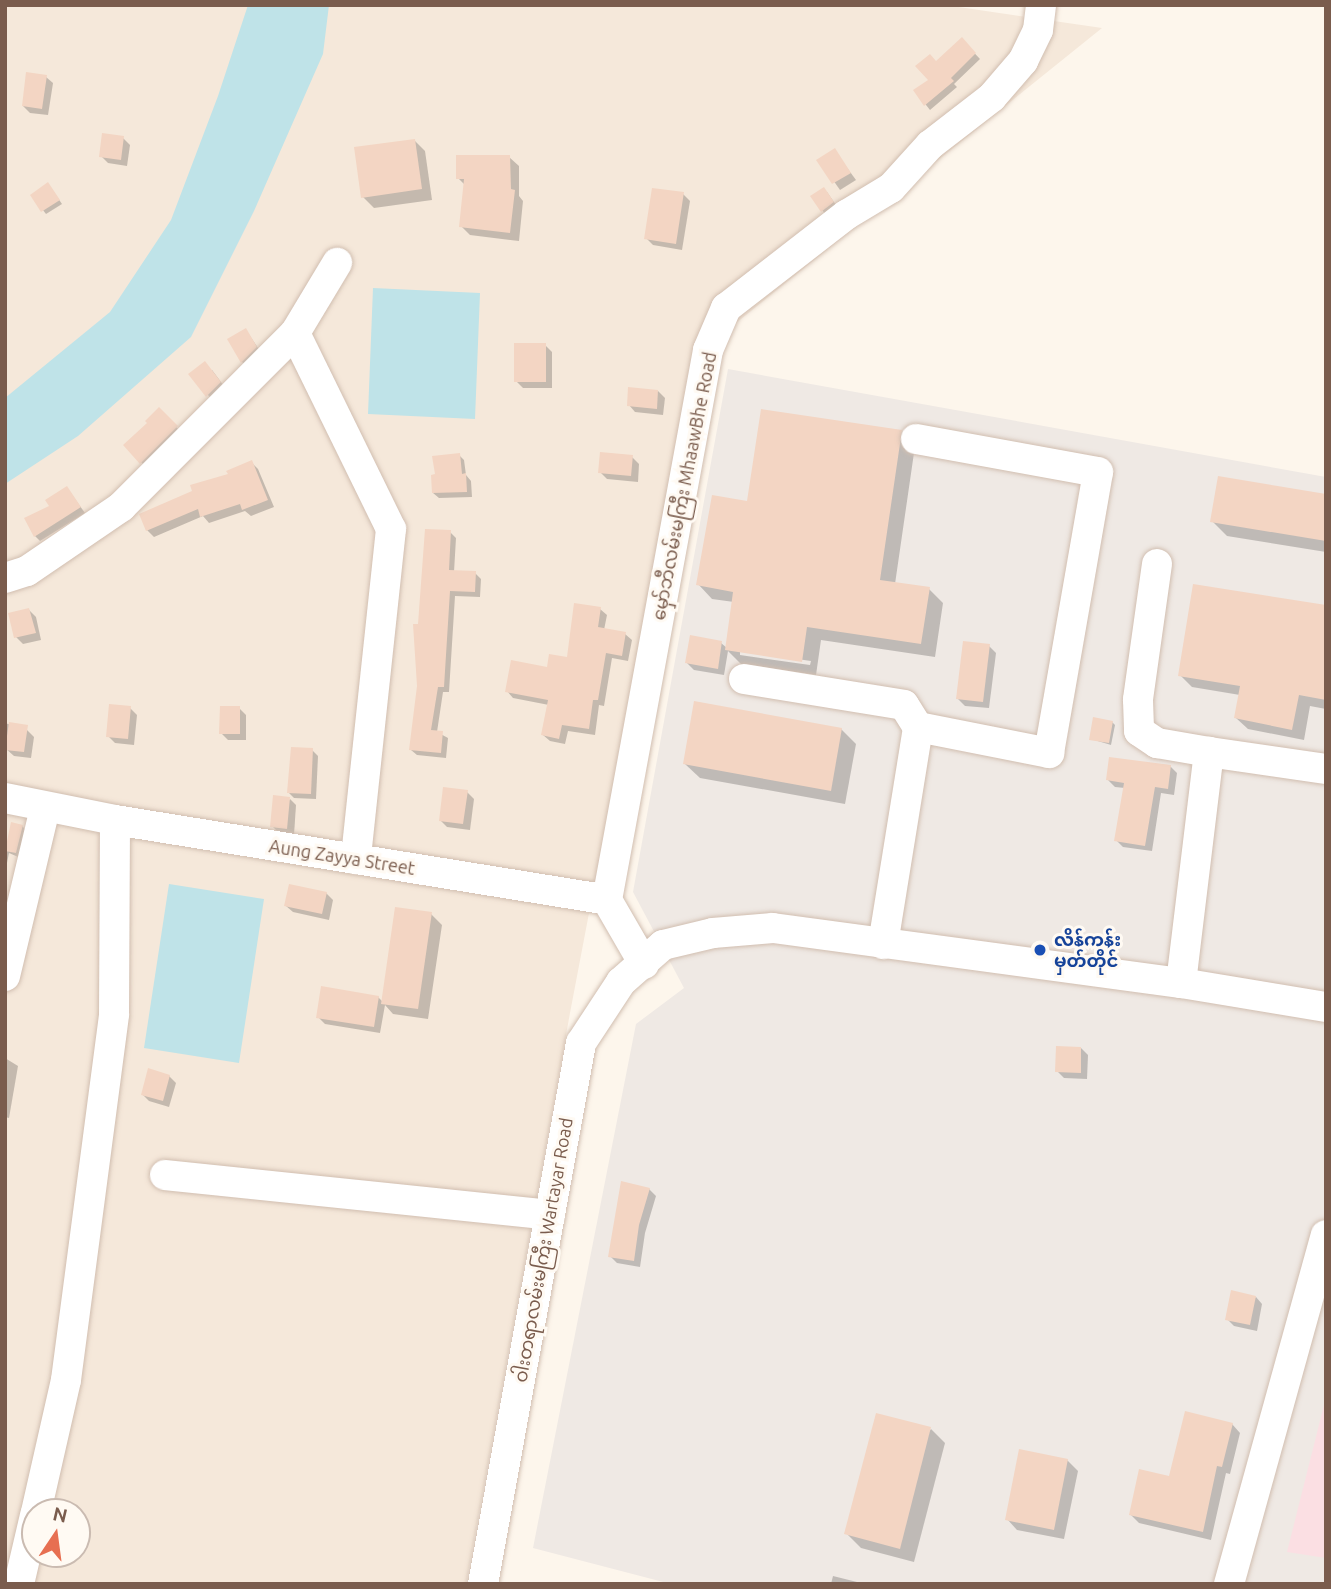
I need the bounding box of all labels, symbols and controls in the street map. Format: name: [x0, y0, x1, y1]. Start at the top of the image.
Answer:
street label: မှော်ဘီလမ်းမကြီး MhaawBhe Road: [647, 350, 721, 622]
street label: Aung Zayya Street: [267, 835, 417, 879]
place label: လိန်ကုန်း မှတ်တိုင်: [1054, 929, 1121, 972]
marker: လိန်ကုန်း မှတ်တိုင်: [1032, 942, 1048, 958]
street label: ဝါးတရာလမ်းမကြီး Wartayar Road: [509, 1116, 577, 1384]
north arrow: [21, 1498, 91, 1568]
text: N: [51, 1502, 70, 1527]

